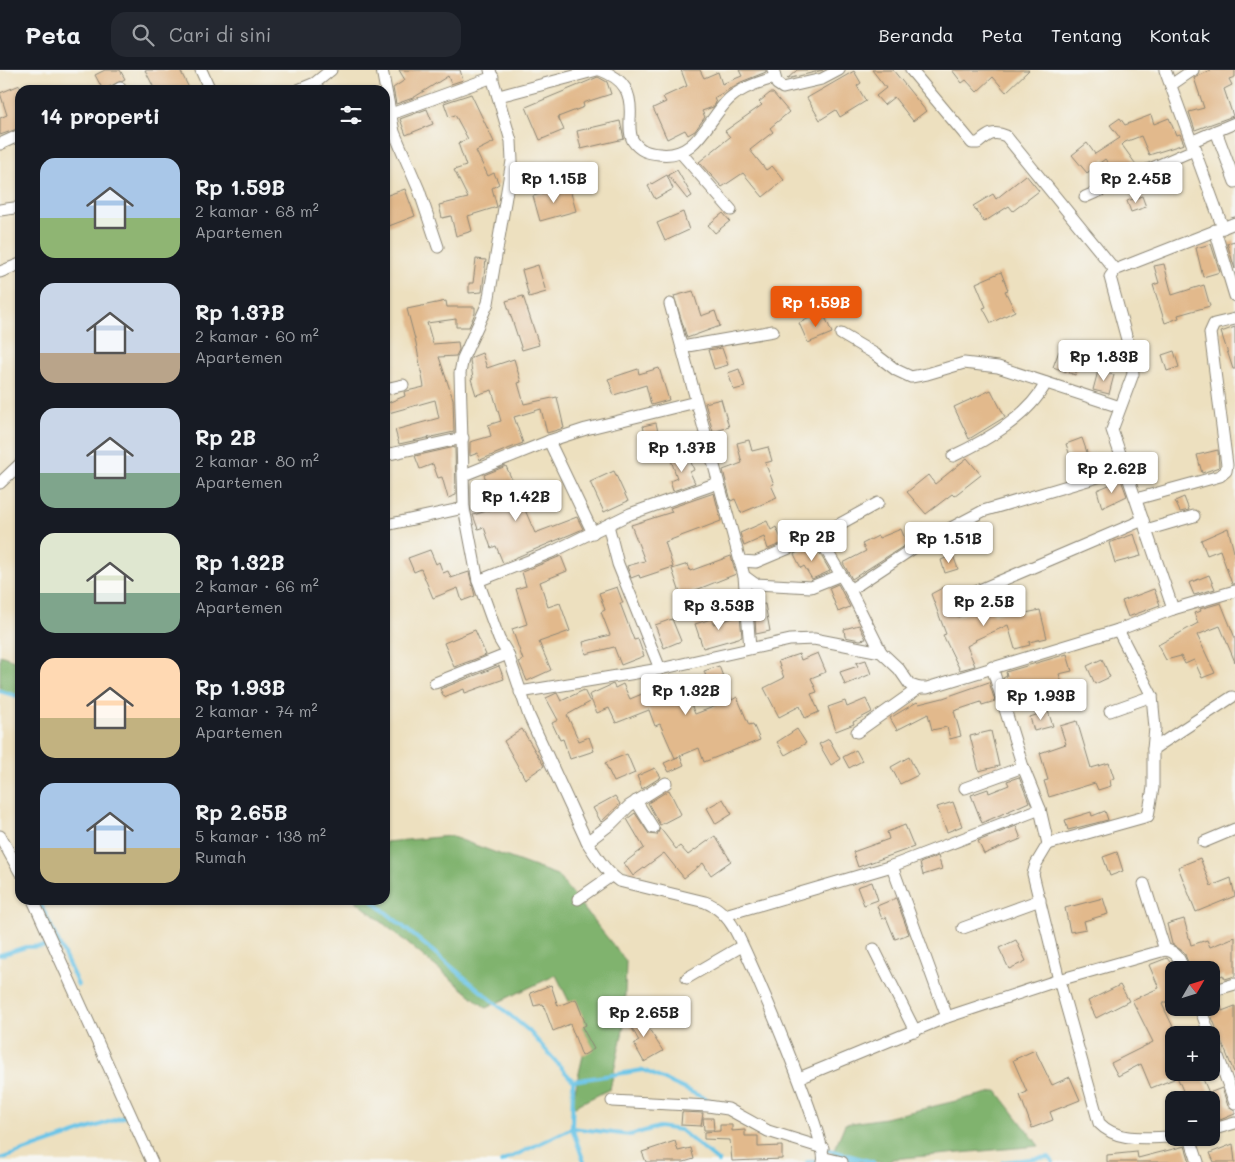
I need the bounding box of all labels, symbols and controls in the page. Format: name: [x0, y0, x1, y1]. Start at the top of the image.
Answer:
search box: [111, 12, 461, 57]
text: Peta: [25, 19, 81, 50]
icon: search: [129, 21, 157, 49]
text: Cari di sini: [169, 22, 271, 47]
text: Beranda: [879, 23, 954, 47]
text: Peta: [982, 23, 1023, 47]
text: Tentang: [1051, 23, 1122, 47]
text: Kontak: [1150, 23, 1210, 47]
icon: filters: [337, 101, 365, 129]
text: 14 properti: [40, 102, 160, 129]
pin: Rp 1.15B: [502, 162, 606, 204]
pin: Rp 2.45B: [1084, 162, 1188, 204]
text: Rp 1.15B: [521, 167, 587, 188]
text: Rp 2.45B: [1100, 167, 1172, 188]
text: Rp 1.59B: [195, 173, 285, 200]
icon: home: [80, 178, 140, 238]
text: 2 kamar · 68 m²: [195, 200, 319, 221]
text: Apartemen: [195, 221, 282, 242]
pin: Rp 1.59B: [764, 286, 868, 328]
text: Rp 1.59B: [782, 291, 850, 312]
text: Rp 1.37B: [195, 298, 285, 325]
icon: home: [80, 303, 140, 363]
text: 2 kamar · 60 m²: [195, 325, 319, 346]
pin: Rp 1.83B: [1052, 340, 1156, 382]
text: Rp 1.83B: [1069, 345, 1139, 366]
text: Apartemen: [195, 346, 282, 367]
text: Rp 2B: [195, 423, 256, 450]
icon: home: [80, 428, 140, 488]
pin: Rp 1.37B: [630, 430, 734, 473]
text: Rp 1.37B: [648, 436, 716, 457]
text: 2 kamar · 80 m²: [195, 450, 319, 471]
pin: Rp 2.62B: [1060, 452, 1164, 494]
text: Rp 2.62B: [1077, 457, 1147, 478]
text: Apartemen: [195, 471, 282, 492]
pin: Rp 1.42B: [464, 480, 568, 522]
text: Rp 1.42B: [482, 485, 550, 506]
pin: Rp 2B: [777, 520, 847, 562]
pin: Rp 1.51B: [897, 522, 1001, 564]
text: Rp 2B: [789, 525, 835, 546]
text: Rp 1.51B: [916, 527, 982, 548]
text: Rp 1.32B: [195, 548, 285, 575]
icon: home: [80, 553, 140, 613]
text: 2 kamar · 66 m²: [195, 575, 319, 596]
pin: Rp 2.5B: [938, 584, 1030, 627]
pin: Rp 3.53B: [667, 588, 771, 631]
text: Rp 2.5B: [954, 590, 1014, 611]
text: Rp 3.53B: [683, 594, 755, 615]
text: Apartemen: [195, 596, 282, 617]
text: Rp 1.93B: [195, 673, 285, 700]
pin: Rp 1.32B: [634, 674, 738, 716]
icon: home: [80, 678, 140, 738]
pin: Rp 1.93B: [989, 678, 1093, 721]
text: Rp 1.32B: [652, 679, 720, 700]
text: Rp 1.93B: [1007, 684, 1075, 705]
text: 2 kamar · 74 m²: [195, 700, 318, 721]
text: Apartemen: [195, 721, 282, 742]
text: Rp 2.65B: [195, 798, 288, 825]
icon: home: [80, 803, 140, 863]
text: 5 kamar · 138 m²: [195, 825, 326, 846]
text: Rumah: [195, 846, 246, 867]
north arrow: [1165, 961, 1220, 1016]
map controls: [1165, 961, 1220, 1146]
pin: Rp 2.65B: [592, 996, 696, 1038]
text: Rp 2.65B: [609, 1001, 679, 1022]
button: +: [1165, 1026, 1220, 1081]
button: −: [1165, 1091, 1220, 1146]

